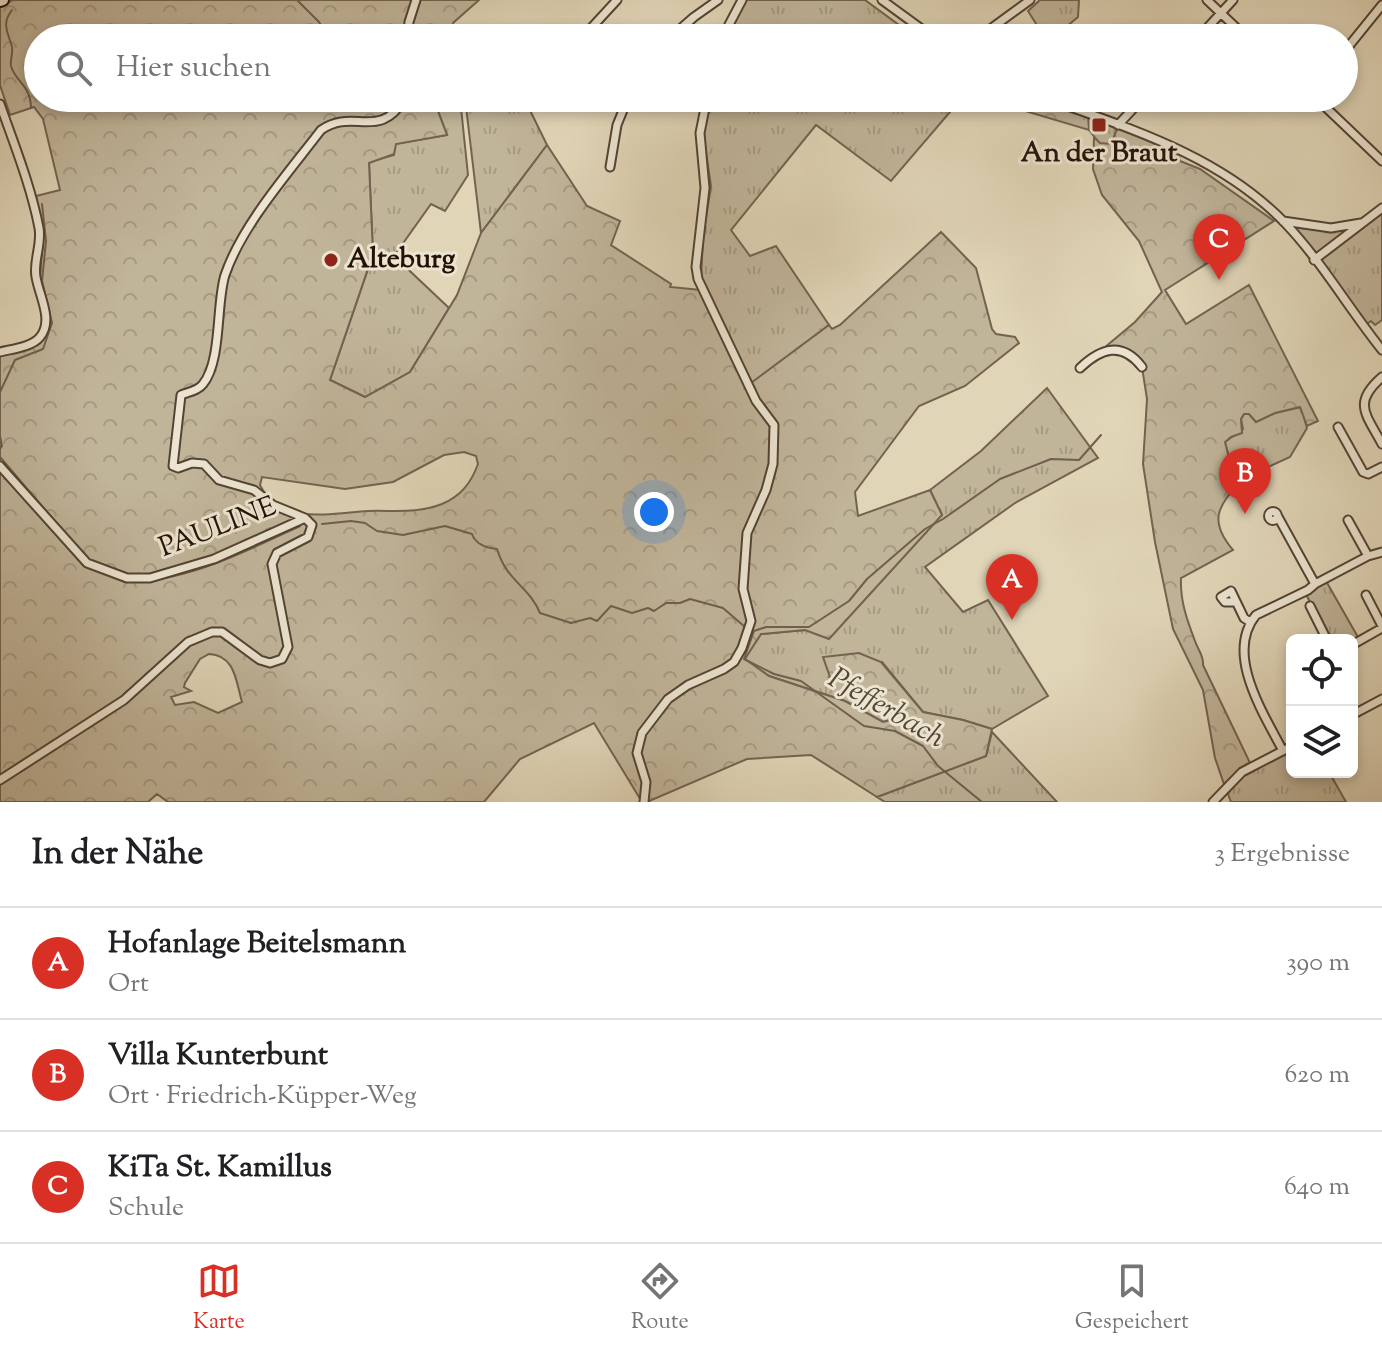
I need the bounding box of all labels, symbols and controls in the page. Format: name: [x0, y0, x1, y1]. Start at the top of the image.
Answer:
search box: [24, 24, 1358, 112]
icon: search: [52, 46, 96, 90]
text: Hier suchen: [116, 47, 271, 90]
marker: An der Braut: [1090, 116, 1108, 134]
place label: An der Braut: [1021, 134, 1178, 174]
pin: C: [1193, 214, 1245, 280]
place label: Alteburg: [347, 240, 456, 280]
marker: Alteburg: [322, 251, 340, 269]
pin: B: [1219, 448, 1271, 514]
street label: PAULINE: [154, 487, 282, 569]
your location: [634, 492, 674, 532]
pin: A: [986, 554, 1038, 620]
map controls: [1286, 634, 1358, 778]
button: locate: [1286, 634, 1358, 706]
water label: Pfefferbach: [820, 658, 953, 760]
button: layers: [1286, 706, 1358, 778]
text: In der Nähe: [32, 830, 203, 879]
text: 3 Ergebnisse: [1215, 836, 1350, 873]
text: Hofanlage Beitelsmann: [108, 923, 406, 966]
text: A: [47, 945, 69, 982]
text: 390 m: [1286, 945, 1350, 982]
text: Ort: [108, 966, 149, 1003]
text: Villa Kunterbunt: [108, 1035, 328, 1078]
text: B: [50, 1057, 66, 1094]
text: 620 m: [1284, 1057, 1350, 1094]
text: Ort · Friedrich-Küpper-Weg: [108, 1078, 417, 1115]
text: KiTa St. Kamillus: [108, 1147, 332, 1190]
text: C: [48, 1169, 68, 1206]
text: 640 m: [1284, 1169, 1350, 1206]
text: Schule: [108, 1190, 184, 1227]
tab: Karte: [193, 1259, 245, 1339]
tab: Route: [631, 1259, 689, 1339]
tab: Gespeichert: [1075, 1259, 1189, 1339]

